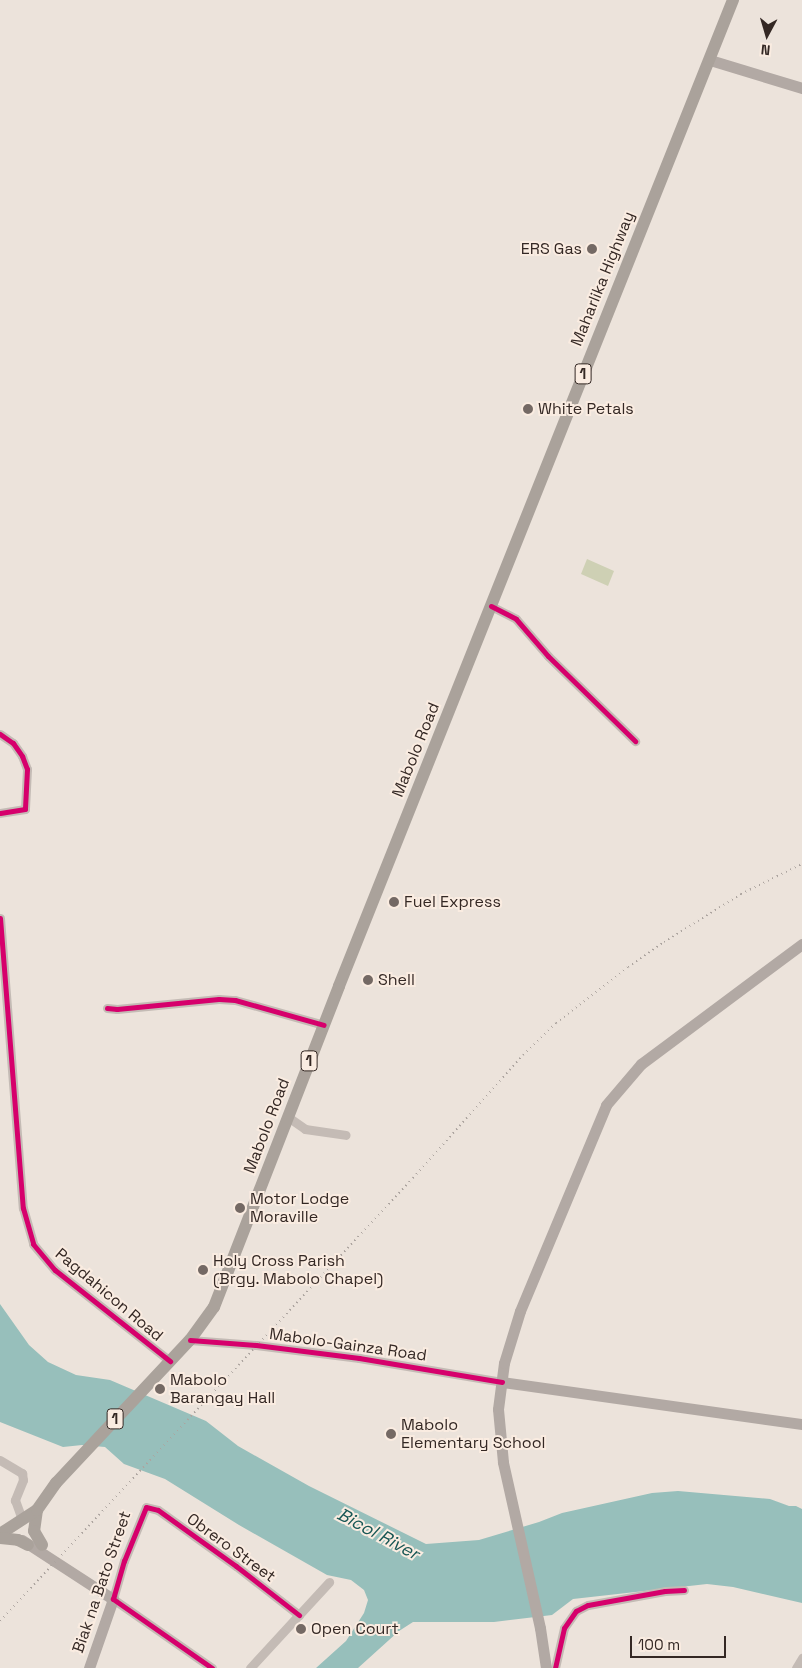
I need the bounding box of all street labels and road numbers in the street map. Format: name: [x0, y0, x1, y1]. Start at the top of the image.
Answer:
street label: Maharlika Highway: [567, 209, 639, 349]
road number: 1: [574, 362, 592, 386]
street label: Mabolo Road: [388, 700, 444, 800]
road number: 1: [300, 1048, 318, 1074]
street label: Mabolo Road: [240, 1076, 294, 1176]
street label: Pagdahicon Road: [51, 1244, 167, 1346]
street label: Mabolo-Gainza Road: [268, 1324, 428, 1366]
road number: 1: [106, 1406, 124, 1432]
street label: Biak na Bato Street: [69, 1509, 135, 1655]
street label: Obrero Street: [183, 1509, 279, 1587]

